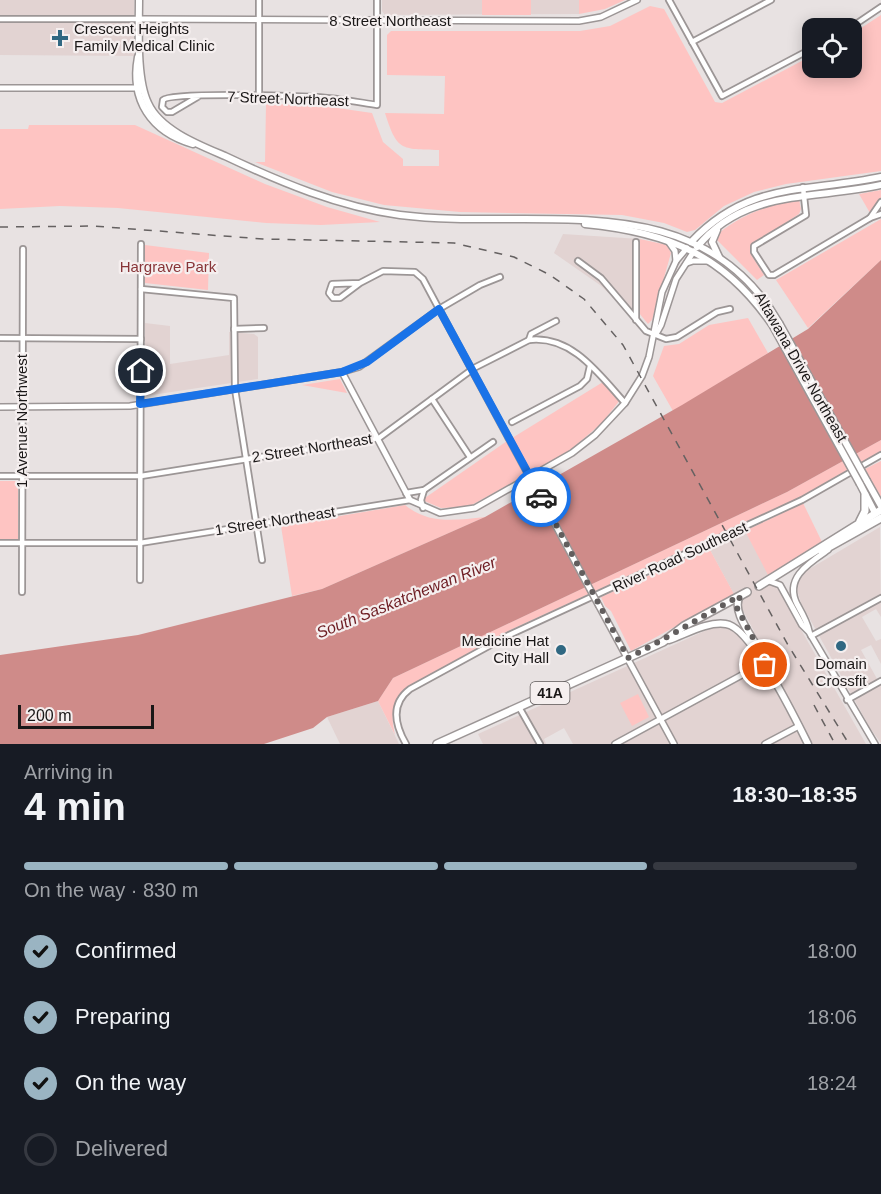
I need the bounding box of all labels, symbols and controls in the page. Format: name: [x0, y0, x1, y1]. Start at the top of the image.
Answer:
street label: 8 Street Northeast: [329, 12, 452, 29]
map controls: [802, 18, 862, 78]
button: locate: [802, 18, 862, 78]
place label: Crescent Heights Family Medical Clinic: [74, 20, 215, 54]
marker: Crescent Heights Family Medical Clinic: [51, 29, 69, 47]
street label: 7 Street Northeast: [227, 88, 350, 109]
park label: Hargrave Park: [120, 258, 217, 275]
street label: Altawana Drive Northeast: [752, 289, 852, 445]
pin: [115, 345, 166, 396]
street label: 1 Avenue Northwest: [13, 353, 30, 488]
icon: home: [124, 354, 157, 387]
street label: 2 Street Northeast: [250, 429, 374, 465]
courier: [511, 467, 571, 527]
icon: car: [525, 481, 558, 514]
street label: 1 Street Northeast: [213, 502, 337, 538]
street label: River Road Southeast: [610, 517, 751, 595]
water label: South Saskatchewan River: [314, 553, 499, 641]
place label: Medicine Hat City Hall: [461, 632, 550, 666]
pin: [739, 639, 790, 690]
marker: Domain Crossfit: [834, 639, 848, 653]
marker: Medicine Hat City Hall: [554, 643, 568, 657]
icon: bag: [748, 648, 781, 681]
place label: Domain Crossfit: [815, 655, 867, 689]
road number: 41A: [530, 682, 570, 704]
scale bar: [18, 702, 154, 730]
text: 200 m: [27, 707, 71, 724]
text: Arriving in: [24, 761, 113, 783]
text: 18:30–18:35: [732, 782, 857, 807]
text: 4 min: [24, 785, 126, 828]
text: On the way · 830 m: [24, 879, 199, 901]
icon: check: [24, 935, 57, 968]
text: Confirmed: [75, 938, 176, 963]
text: 18:00: [807, 940, 857, 962]
icon: check: [24, 1001, 57, 1034]
text: Preparing: [75, 1004, 170, 1029]
text: 18:06: [807, 1006, 857, 1028]
icon: check: [24, 1067, 57, 1100]
text: On the way: [75, 1070, 186, 1095]
text: 18:24: [807, 1072, 857, 1094]
text: Delivered: [75, 1136, 168, 1161]

